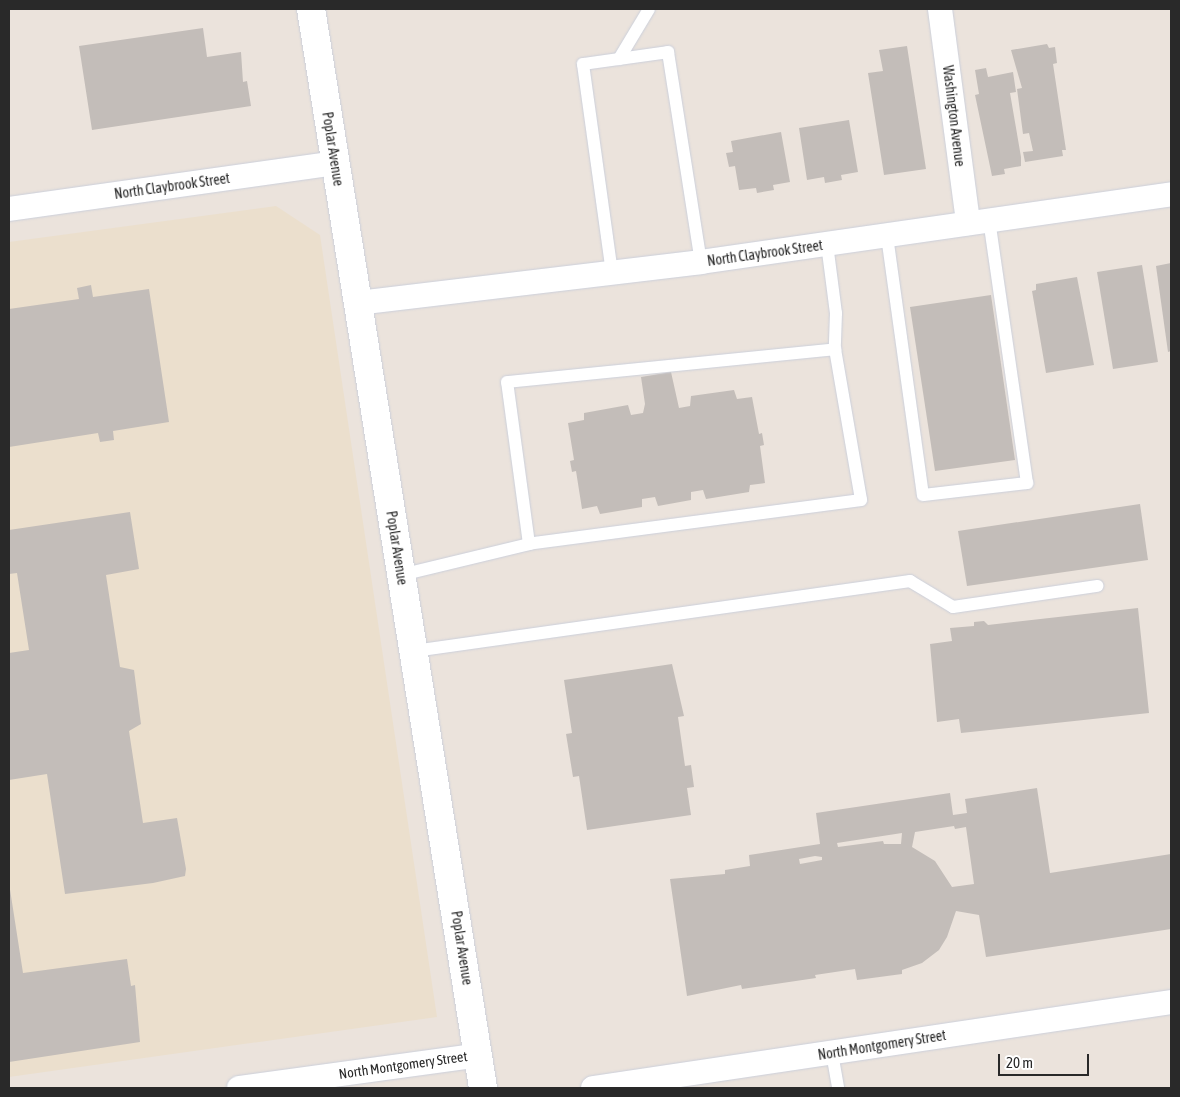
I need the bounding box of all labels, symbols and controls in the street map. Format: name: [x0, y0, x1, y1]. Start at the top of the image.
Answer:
street label: Washington Avenue: [939, 64, 969, 168]
street label: Poplar Avenue: [319, 111, 347, 187]
street label: North Claybrook Street: [113, 170, 231, 202]
street label: North Claybrook Street: [706, 237, 824, 269]
street label: Poplar Avenue: [383, 510, 411, 586]
street label: Poplar Avenue: [448, 910, 476, 986]
street label: North Montgomery Street: [817, 1027, 947, 1063]
scale bar: [1000, 1044, 1091, 1076]
street label: North Montgomery Street: [338, 1048, 468, 1082]
text: 20 m: [1006, 1054, 1033, 1071]

